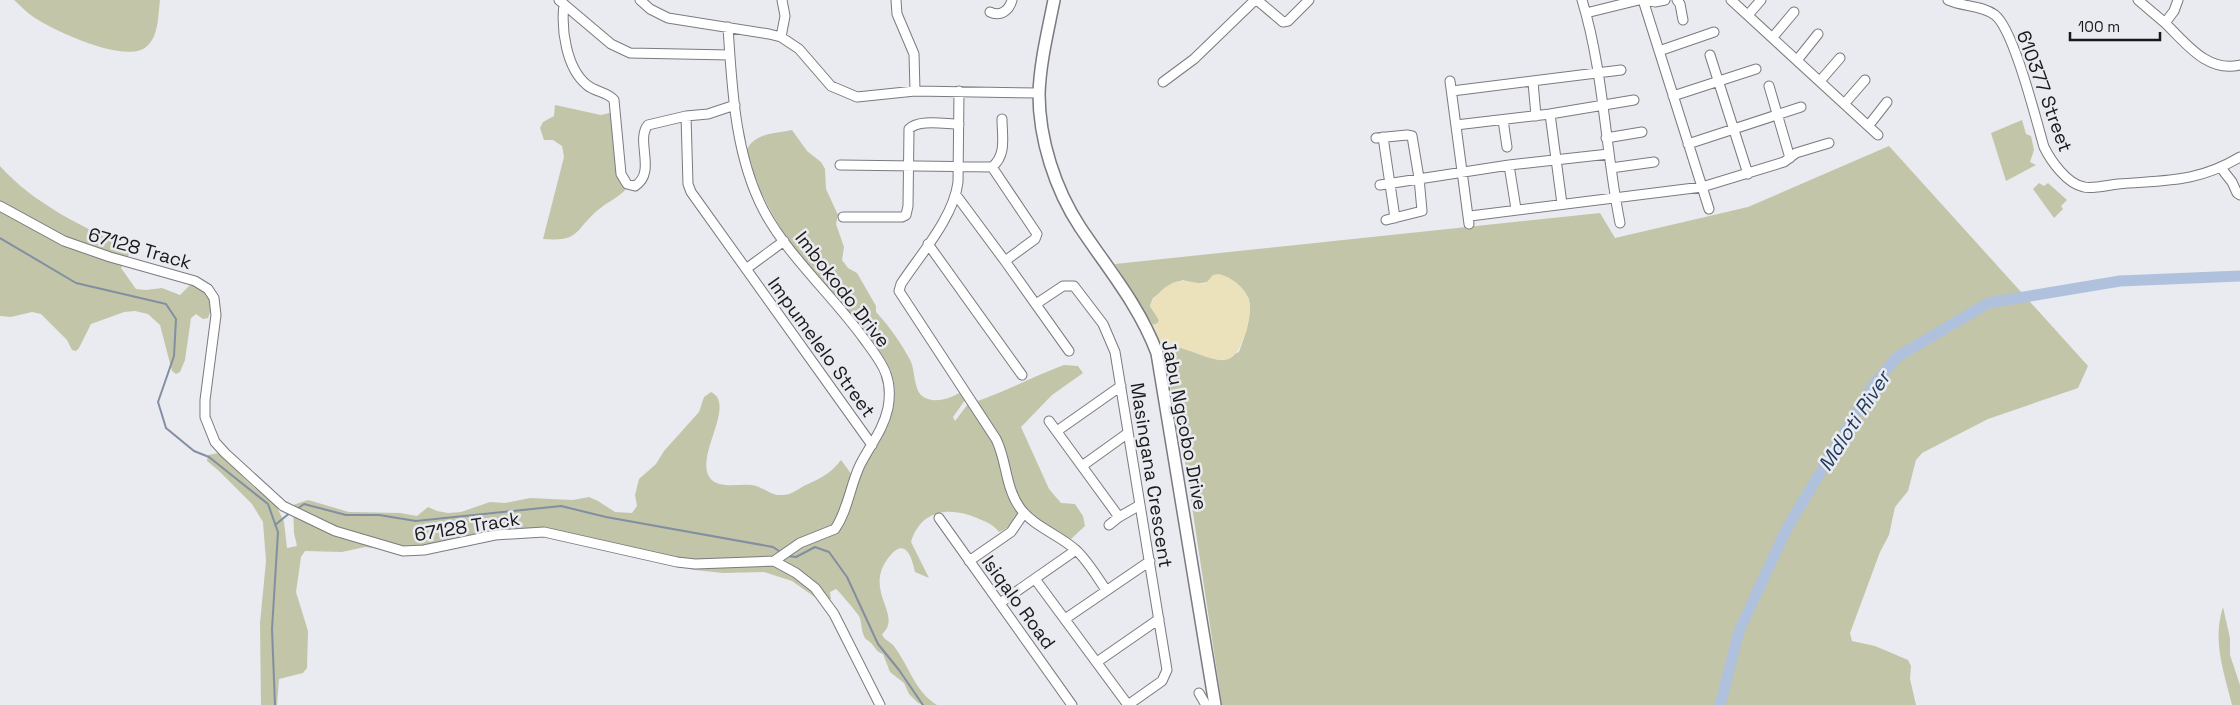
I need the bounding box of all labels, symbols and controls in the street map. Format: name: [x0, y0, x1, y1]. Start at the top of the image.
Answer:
scale bar: [2070, 10, 2160, 42]
text: 100 m: [2078, 17, 2120, 36]
street label: 610377 Street: [2011, 27, 2078, 155]
street label: 67128 Track: [85, 222, 194, 275]
street label: Imbokodo Drive: [789, 226, 896, 352]
street label: Impumelelo Street: [762, 272, 881, 422]
street label: Jabu Ngcobo Drive: [1156, 338, 1213, 512]
water label: Mdloti River: [1812, 364, 1897, 476]
street label: Masingana Crescent: [1125, 381, 1178, 569]
street label: 67128 Track: [413, 506, 522, 547]
street label: Isiqalo Road: [976, 550, 1061, 654]

